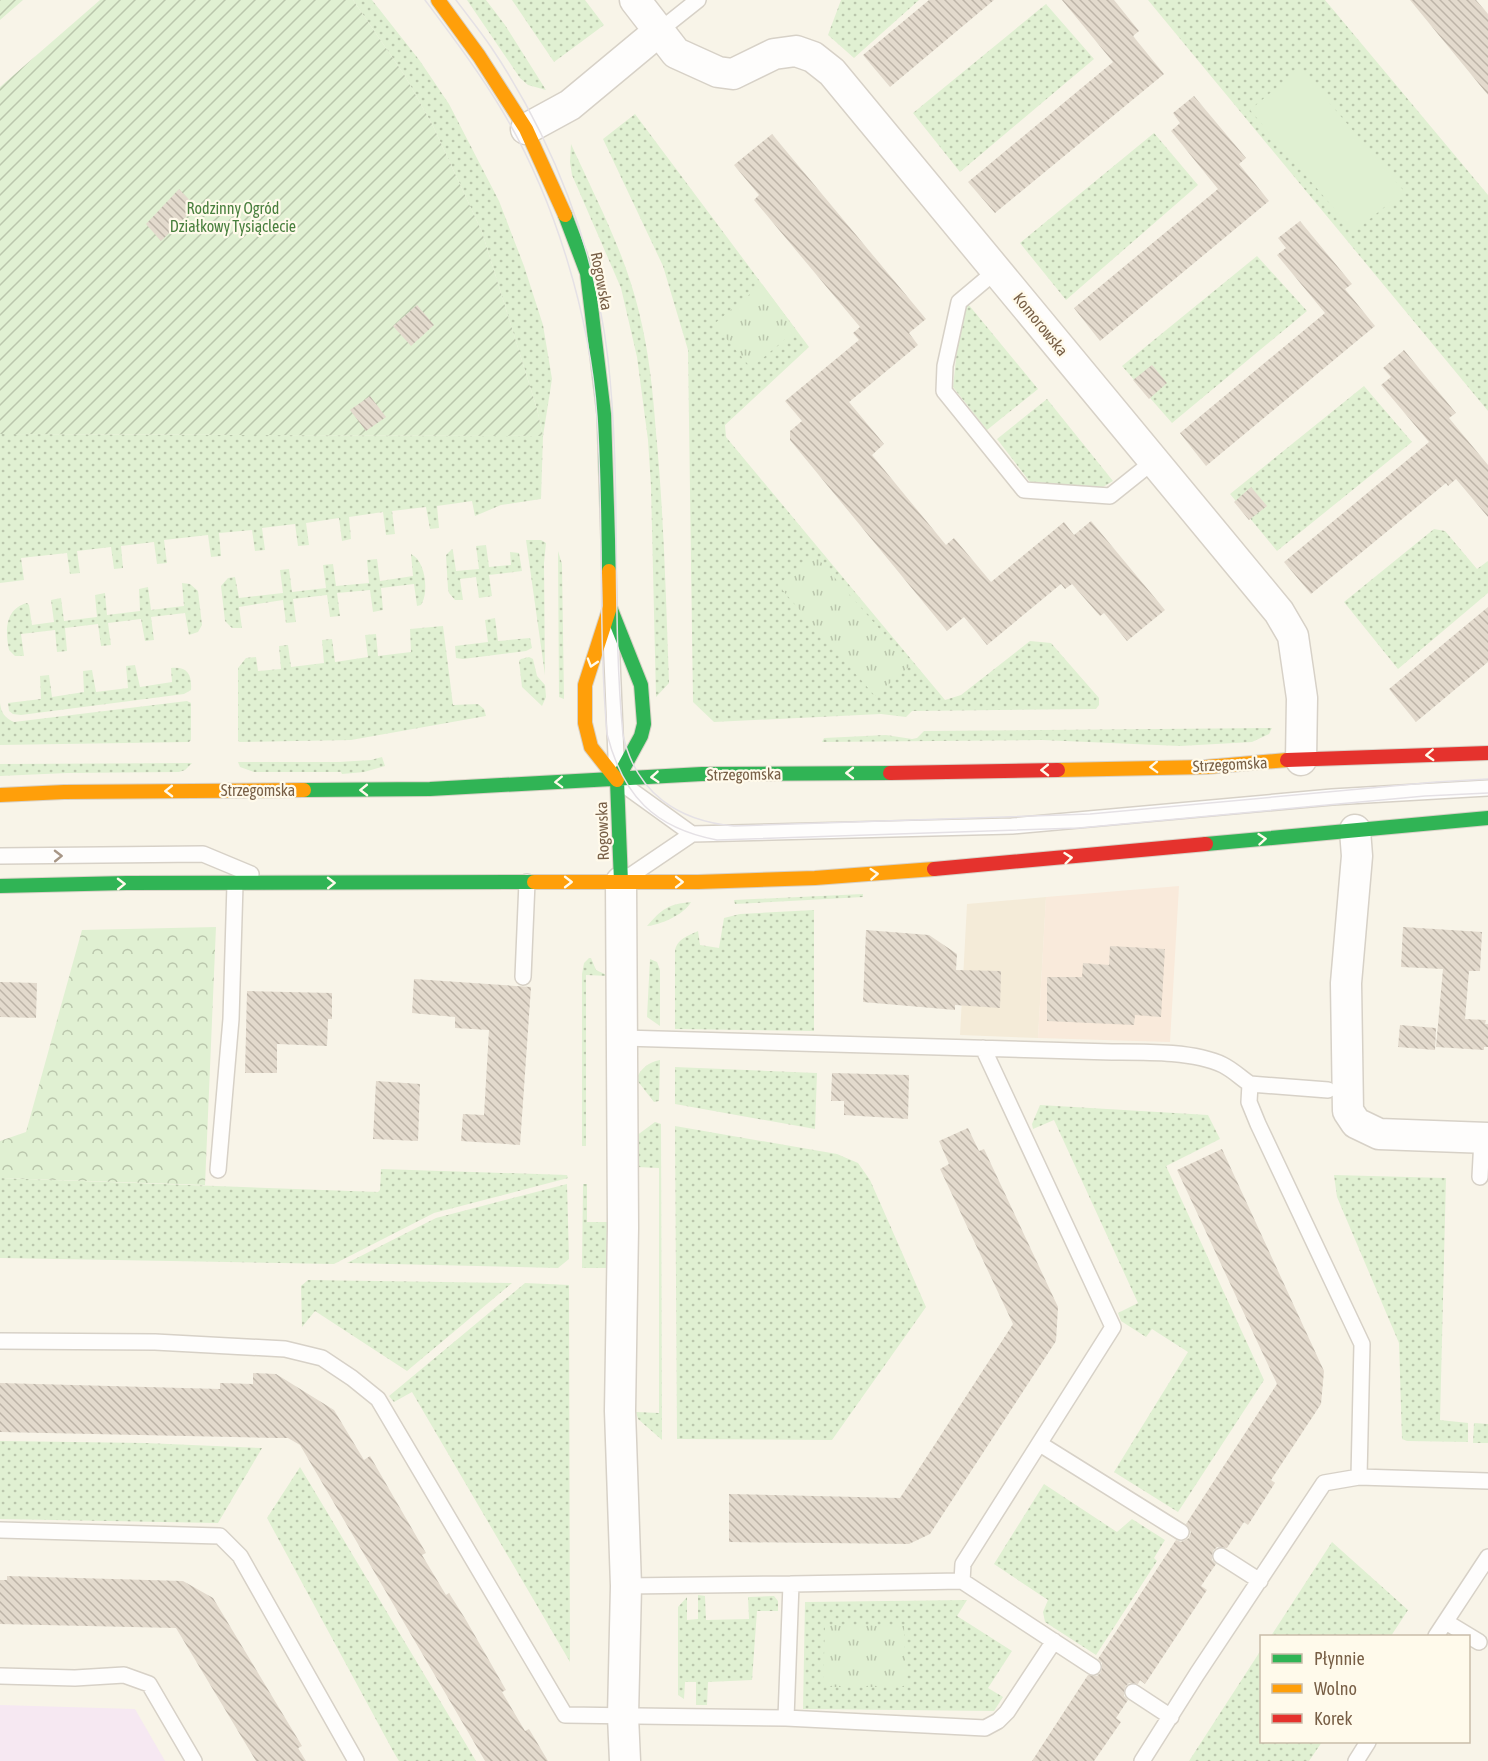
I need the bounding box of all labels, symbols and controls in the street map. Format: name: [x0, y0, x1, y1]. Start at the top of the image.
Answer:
park label: Rodzinny Ogród Działkowy Tysiąclecie: [170, 199, 296, 236]
street label: Rogowska: [587, 250, 616, 312]
street label: Komorowska: [1010, 289, 1072, 359]
one-way arrow: [587, 657, 599, 668]
one-way arrow: [1425, 749, 1434, 762]
street label: Strzegomska: [1192, 753, 1268, 776]
one-way arrow: [1150, 761, 1159, 774]
street label: Strzegomska: [707, 764, 781, 785]
one-way arrow: [1040, 764, 1049, 776]
one-way arrow: [845, 767, 854, 779]
one-way arrow: [651, 770, 660, 783]
one-way arrow: [554, 775, 563, 788]
street label: Strzegomska: [221, 781, 295, 800]
one-way arrow: [359, 784, 368, 796]
one-way arrow: [164, 785, 173, 797]
street label: Rogowska: [592, 801, 613, 861]
one-way arrow: [1258, 833, 1267, 846]
one-way arrow: [54, 849, 63, 862]
one-way arrow: [1064, 852, 1073, 865]
one-way arrow: [869, 867, 878, 880]
one-way arrow: [564, 876, 573, 888]
one-way arrow: [675, 876, 684, 888]
one-way arrow: [117, 877, 126, 890]
one-way arrow: [327, 877, 336, 889]
legend: [1260, 1635, 1470, 1743]
text: Płynnie: [1314, 1648, 1365, 1669]
text: Wolno: [1314, 1678, 1357, 1699]
text: Korek: [1314, 1708, 1352, 1729]

